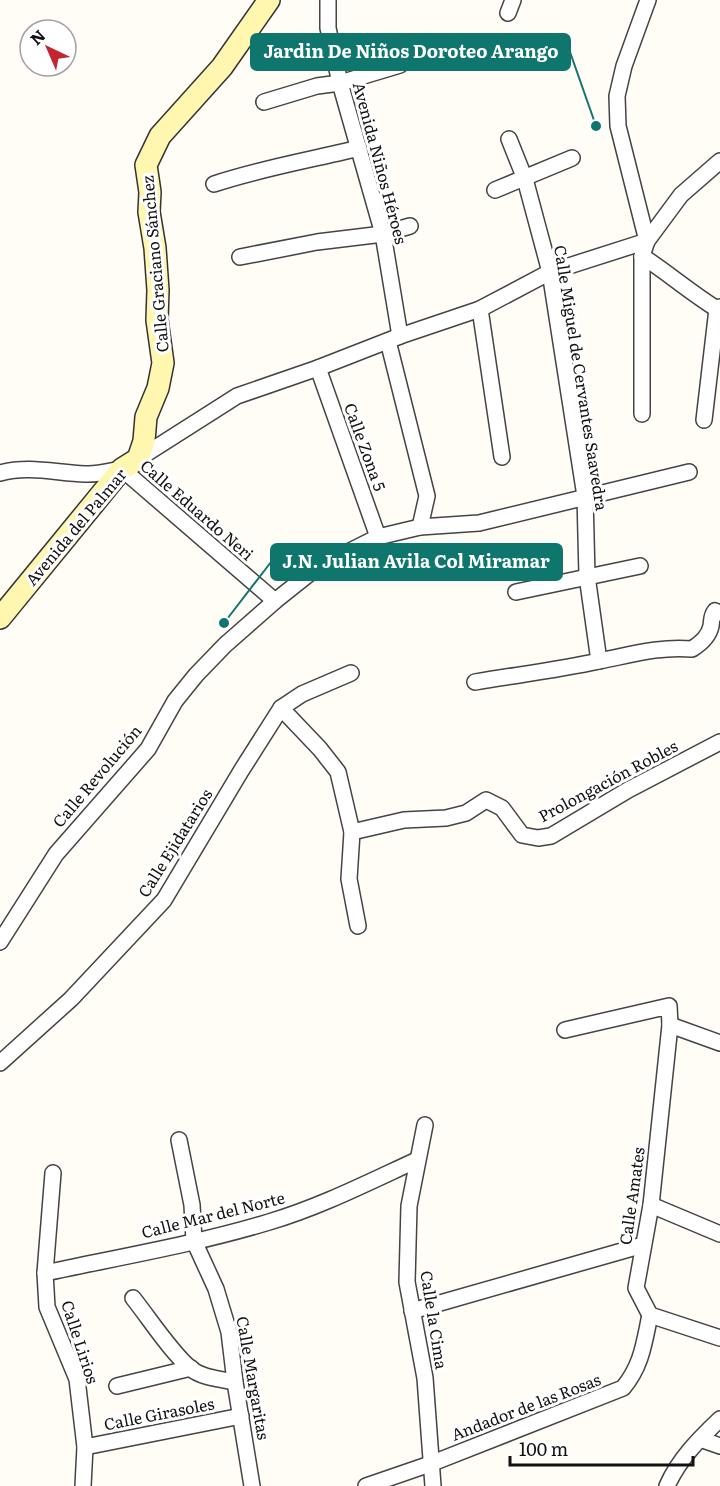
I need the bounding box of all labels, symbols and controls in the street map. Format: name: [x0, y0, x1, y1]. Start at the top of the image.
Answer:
north arrow: [18, 18, 78, 78]
text: N: [24, 23, 50, 50]
callout: Jardin De Niños Doroteo Arango: [251, 34, 570, 70]
text: Jardin De Niños Doroteo Arango: [264, 37, 558, 64]
street label: Avenida Niños Héroes: [348, 79, 414, 246]
street label: Calle Graciano Sánchez: [134, 174, 174, 354]
street label: Calle Miguel de Cervantes Saavedra: [549, 243, 615, 513]
street label: Calle Zona 5: [339, 399, 393, 494]
street label: Calle Eduardo Neri: [136, 453, 260, 565]
street label: Avenida del Palmar: [19, 462, 132, 590]
callout: J.N. Julian Avila Col Miramar: [271, 544, 562, 580]
text: J.N. Julian Avila Col Miramar: [282, 547, 550, 574]
street label: Calle Revolución: [46, 719, 147, 832]
street label: Prolongación Robles: [534, 733, 682, 827]
street label: Calle Ejidatarios: [131, 783, 217, 901]
street label: Calle Amates: [612, 1145, 650, 1246]
street label: Calle Mar del Norte: [139, 1185, 287, 1243]
street label: Calle la Cima: [415, 1269, 455, 1371]
street label: Calle Lirios: [56, 1297, 106, 1387]
street label: Calle Margaritas: [231, 1314, 277, 1442]
street label: Andador de las Rosas: [447, 1366, 604, 1446]
street label: Calle Girasoles: [102, 1391, 216, 1435]
scale bar: [510, 1429, 693, 1467]
text: 100 m: [519, 1435, 568, 1462]

